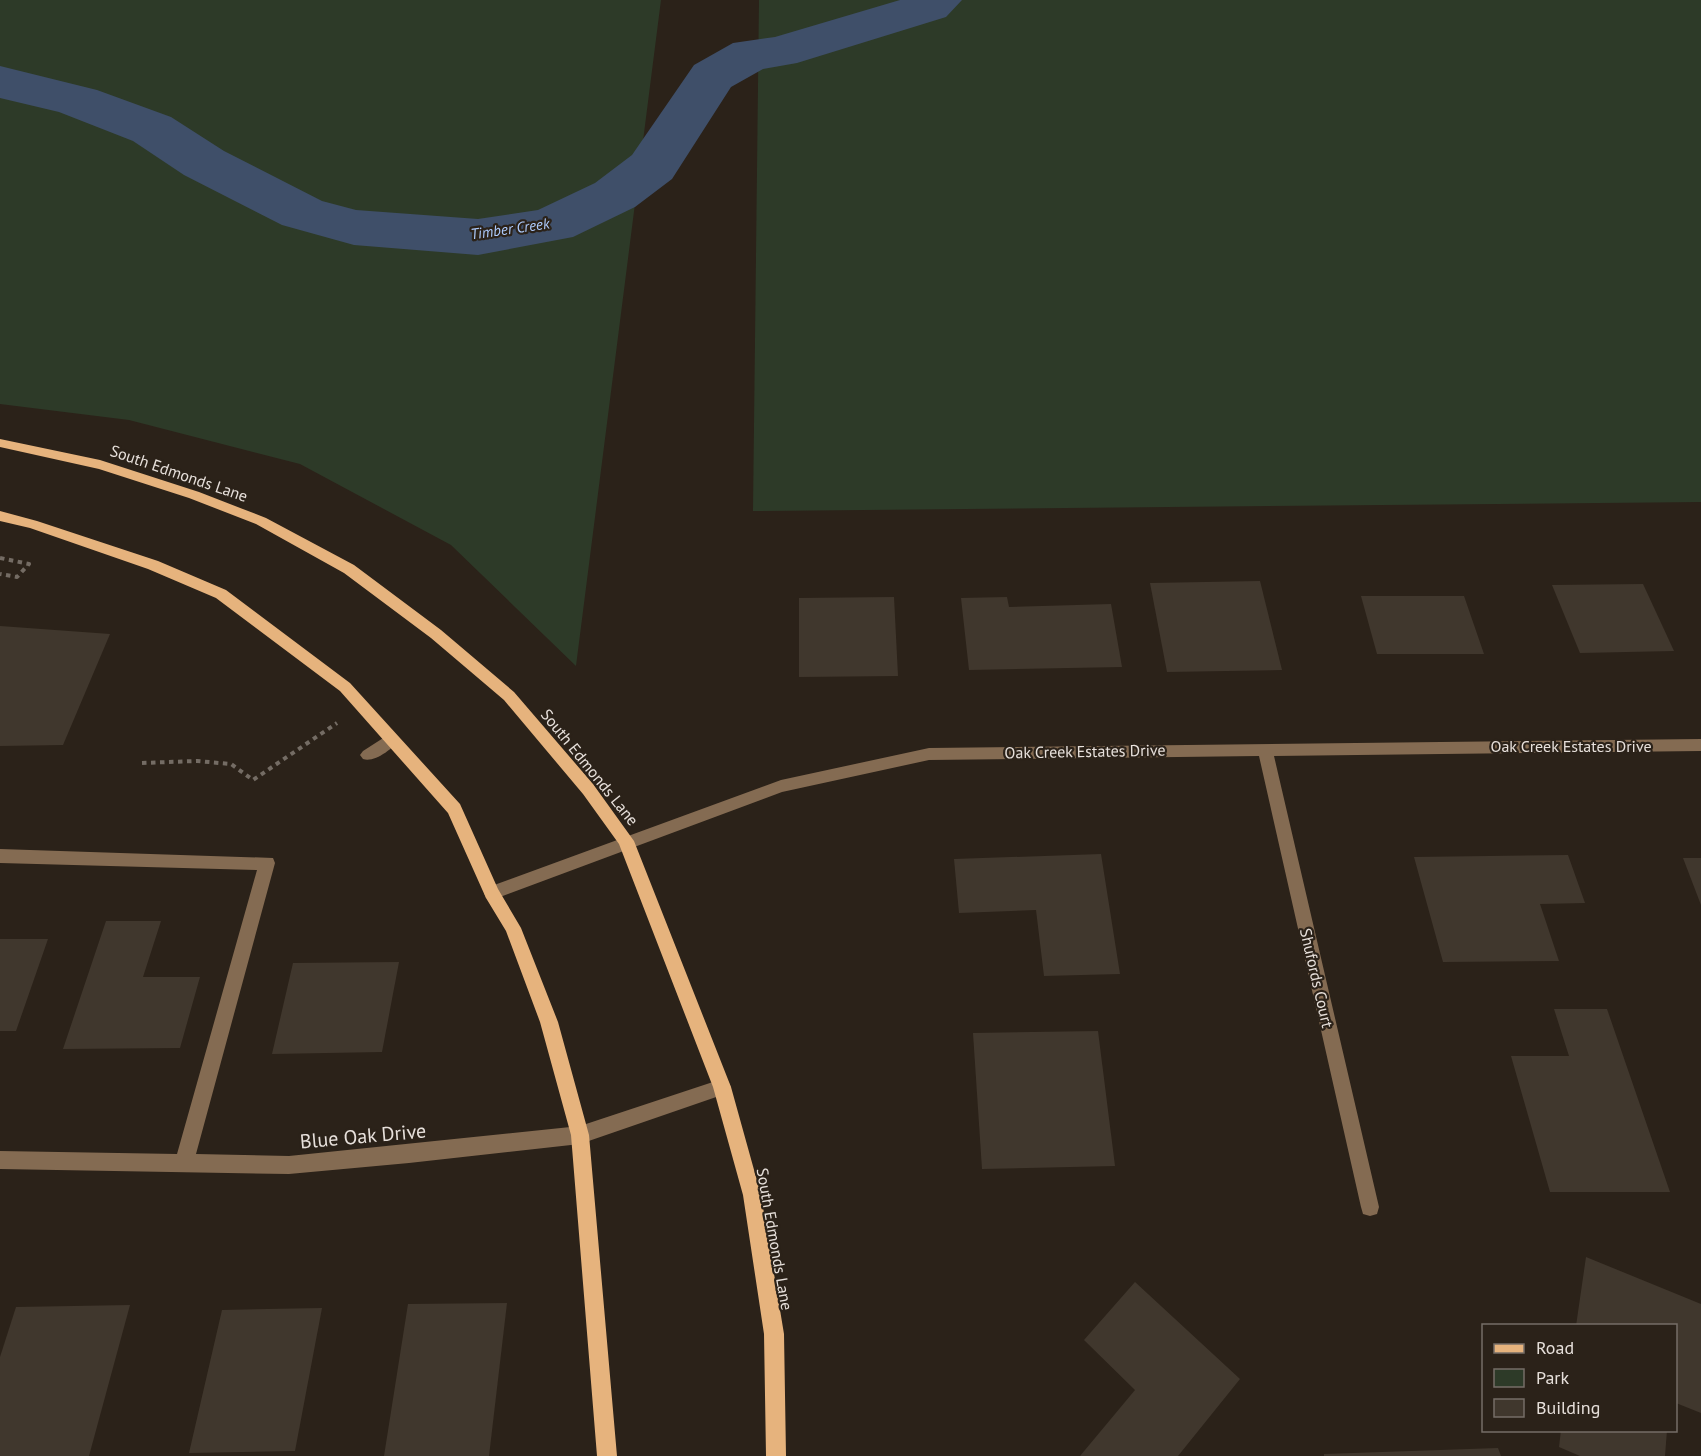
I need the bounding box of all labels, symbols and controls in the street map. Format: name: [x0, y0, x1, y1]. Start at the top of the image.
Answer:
water label: Timber Creek: [469, 213, 552, 243]
street label: South Edmonds Lane: [108, 440, 250, 506]
street label: South Edmonds Lane: [537, 705, 643, 829]
street label: Oak Creek Estates Drive: [1490, 736, 1652, 756]
street label: Oak Creek Estates Drive: [1004, 740, 1166, 762]
street label: Shufords Court: [1296, 926, 1338, 1030]
street label: Blue Oak Drive: [299, 1118, 427, 1154]
street label: South Edmonds Lane: [753, 1166, 797, 1312]
legend: [1482, 1324, 1677, 1432]
text: Road: [1536, 1336, 1574, 1359]
text: Park: [1536, 1366, 1569, 1389]
text: Building: [1536, 1396, 1600, 1419]

